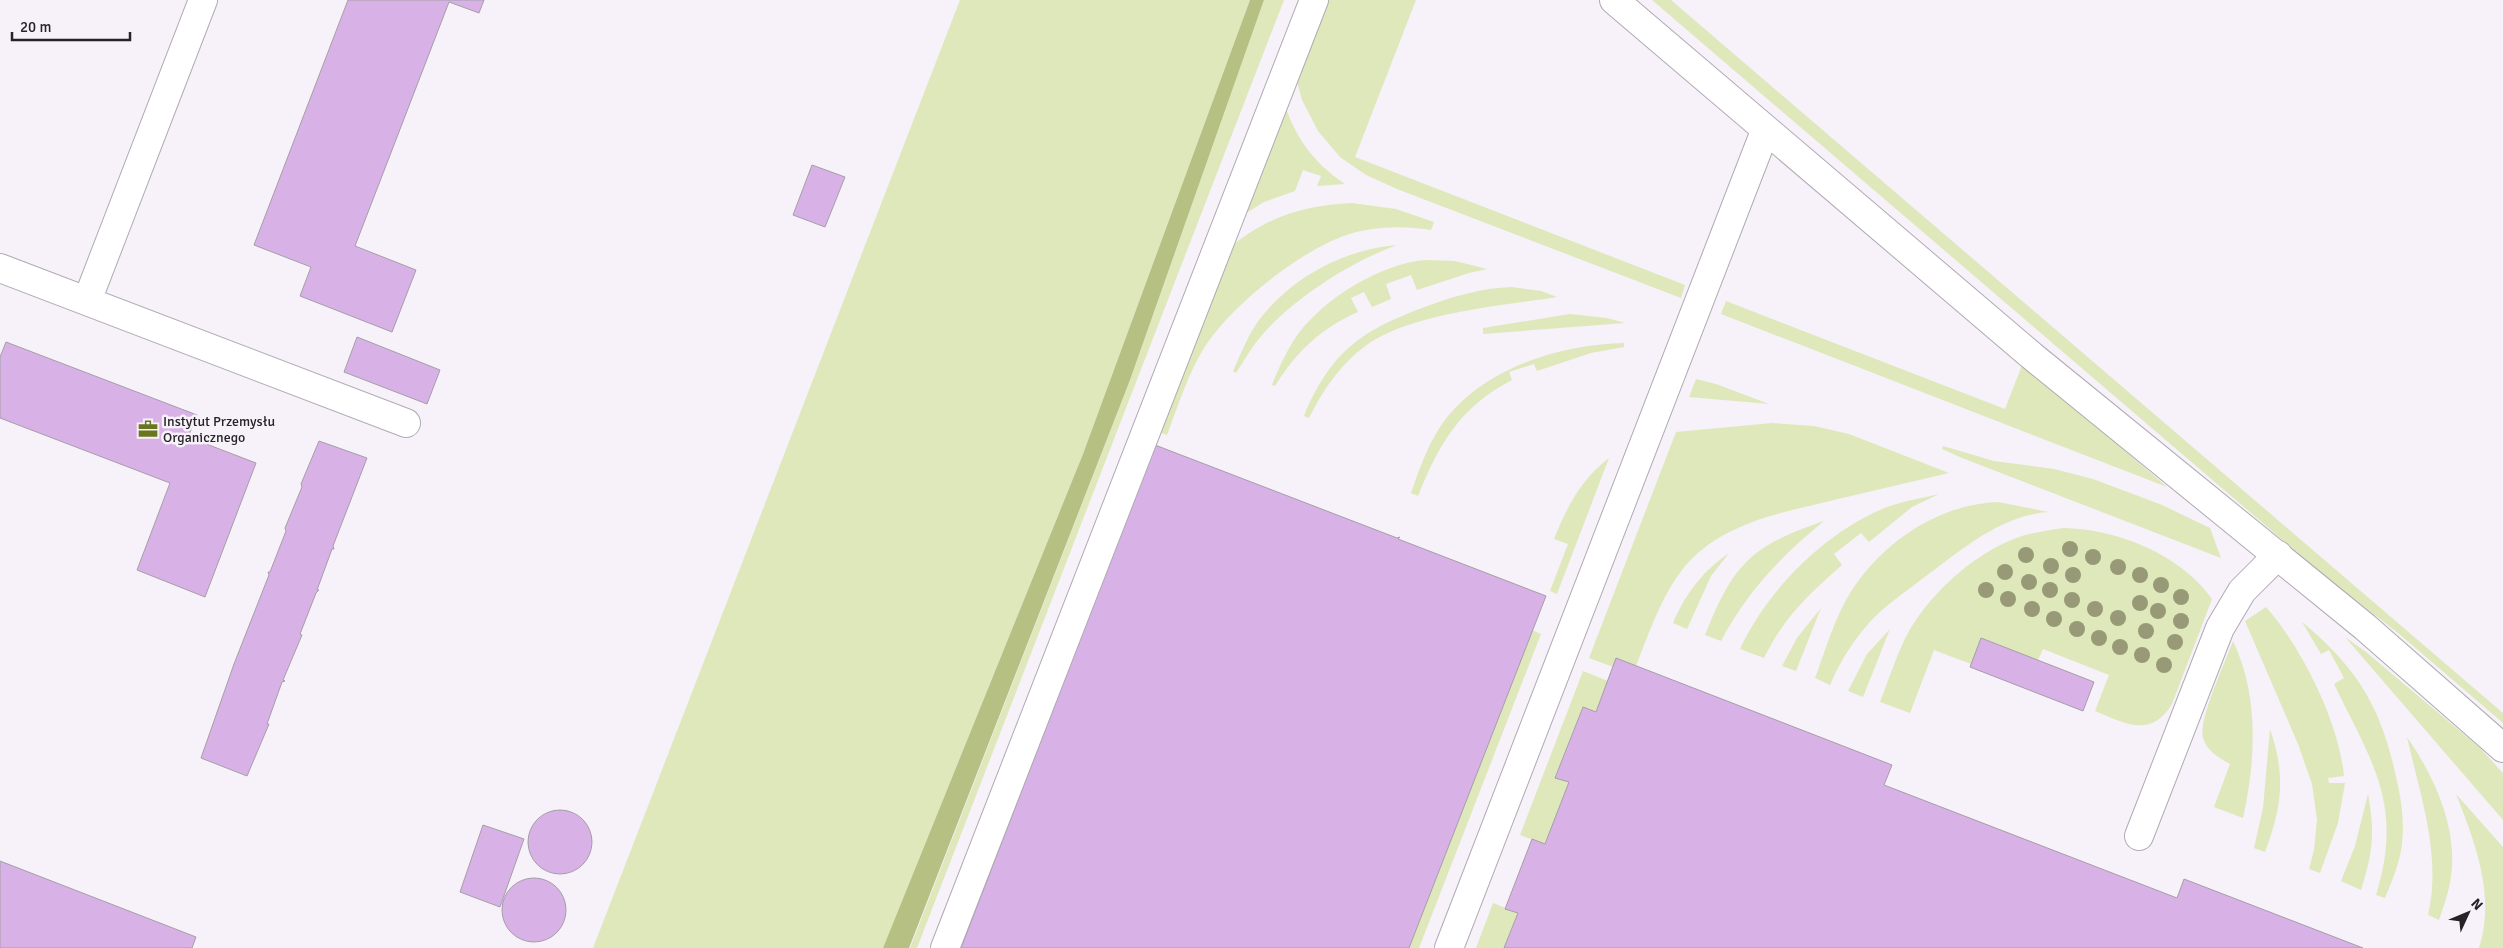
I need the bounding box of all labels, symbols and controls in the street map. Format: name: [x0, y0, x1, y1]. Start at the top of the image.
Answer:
scale bar: [12, 10, 130, 42]
text: 20 m: [20, 18, 51, 36]
place label: Instytut Przemysłu Organicznego: [163, 413, 275, 446]
office icon: Instytut Przemysłu Organicznego: [137, 418, 159, 440]
north arrow: [2443, 888, 2493, 938]
text: N: [2467, 895, 2486, 914]

